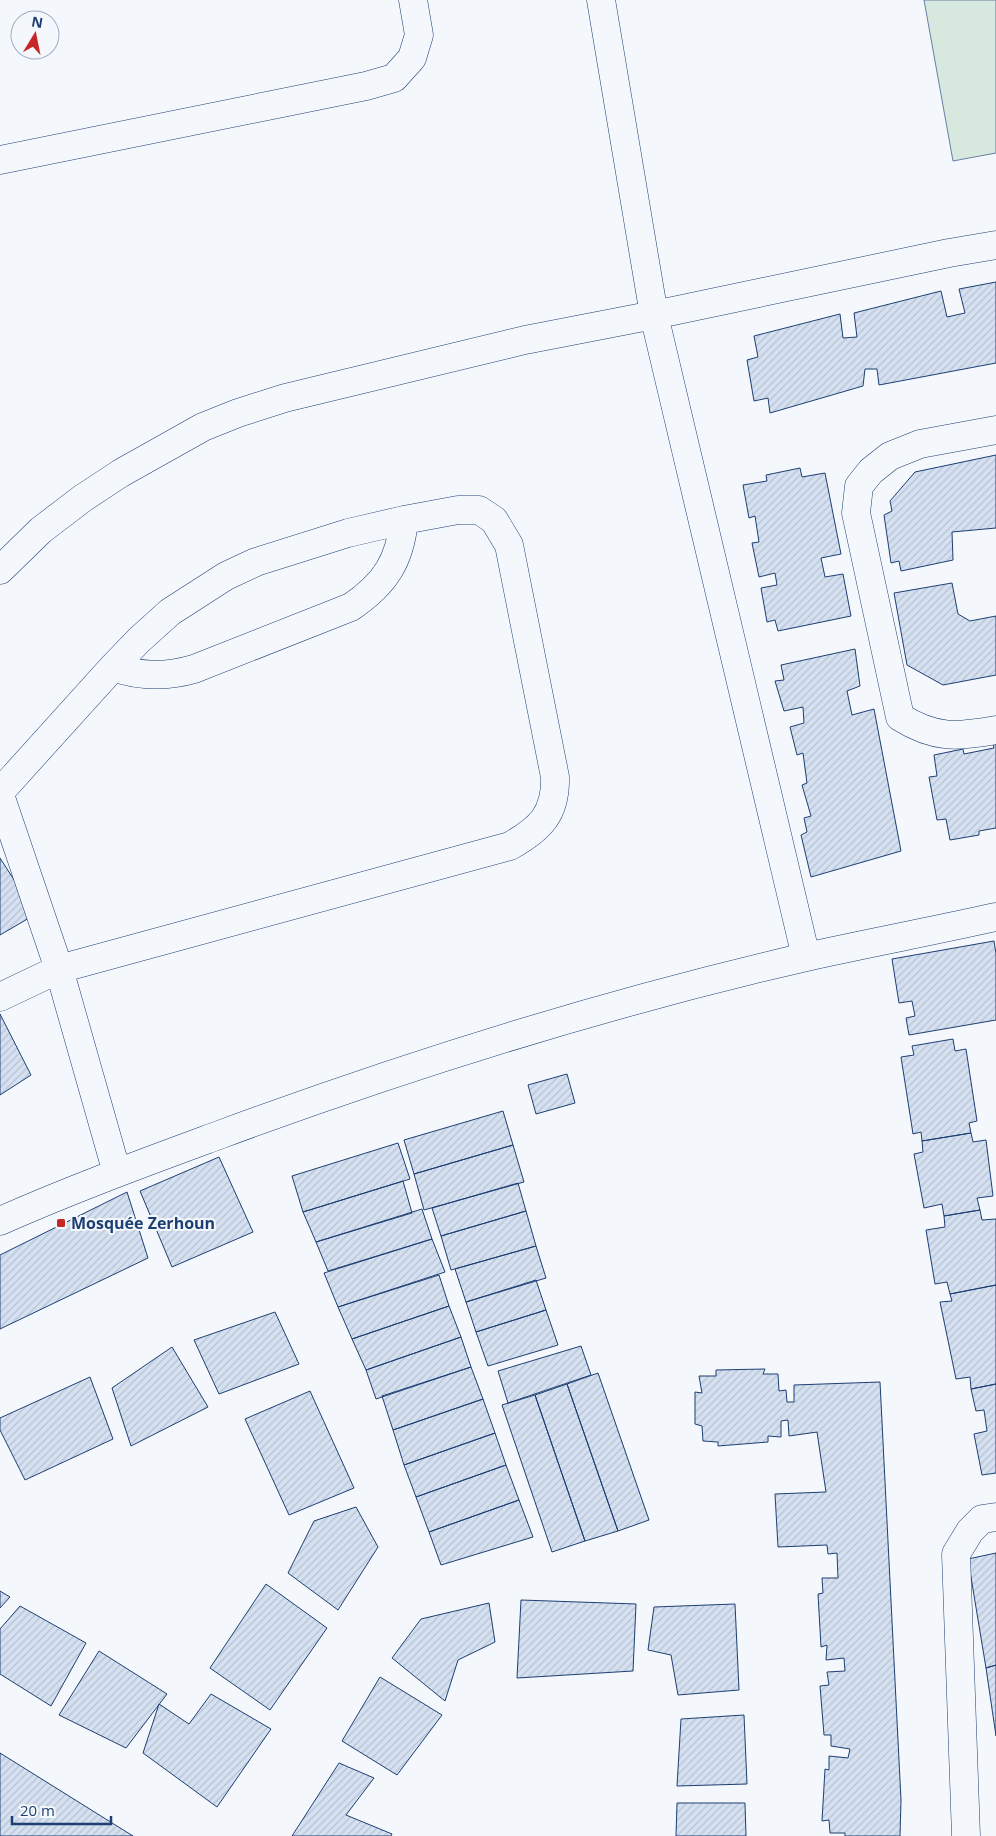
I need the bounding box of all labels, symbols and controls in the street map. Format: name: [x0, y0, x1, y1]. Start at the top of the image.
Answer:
north arrow: [10, 10, 60, 60]
text: N: [30, 11, 45, 32]
place label: Mosquée Zerhoun: [71, 1212, 215, 1234]
marker: Mosquée Zerhoun: [55, 1217, 67, 1229]
scale bar: [12, 1794, 111, 1826]
text: 20 m: [20, 1800, 55, 1820]

